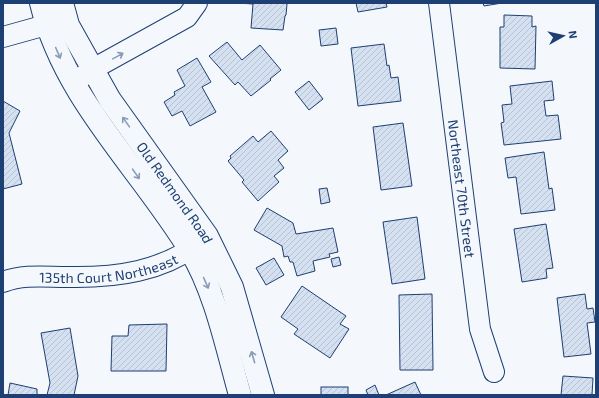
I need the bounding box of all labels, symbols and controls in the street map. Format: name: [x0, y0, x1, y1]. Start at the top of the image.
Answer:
north arrow: [543, 16, 583, 56]
text: N: [566, 30, 580, 39]
one-way arrow: [55, 47, 62, 59]
one-way arrow: [112, 52, 124, 60]
one-way arrow: [122, 117, 130, 128]
street label: Northeast 70th Street: [445, 119, 479, 259]
street label: Old Redmond Road: [134, 138, 217, 246]
one-way arrow: [132, 168, 140, 179]
street label: 135th Court Northeast: [39, 250, 180, 286]
one-way arrow: [203, 276, 210, 288]
one-way arrow: [248, 351, 256, 364]

